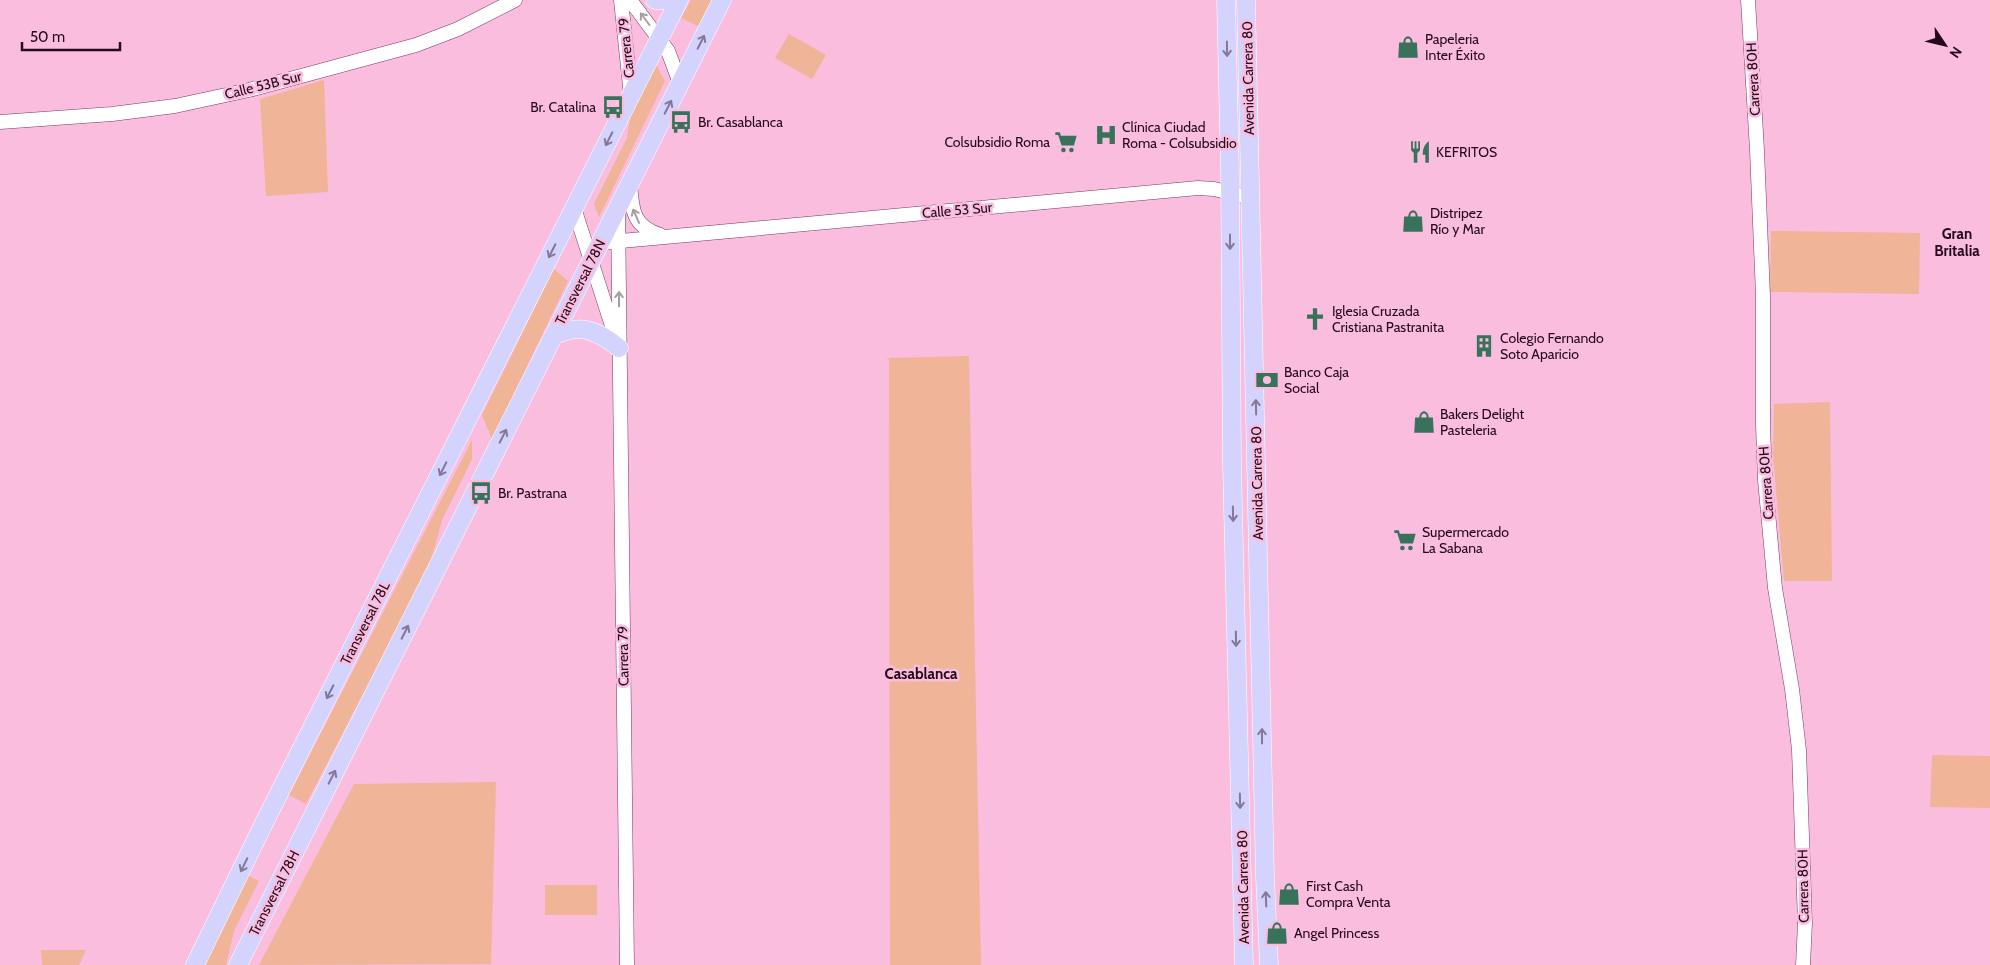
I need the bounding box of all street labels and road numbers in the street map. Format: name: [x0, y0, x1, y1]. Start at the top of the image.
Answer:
street label: Carrera 79: [614, 17, 638, 79]
street label: Avenida Carrera 80: [1238, 21, 1258, 135]
street label: Carrera 80H: [1742, 42, 1764, 116]
street label: Calle 53B Sur: [223, 67, 304, 103]
street label: Calle 53 Sur: [921, 198, 993, 222]
street label: Transversal 78N: [551, 236, 609, 328]
street label: Avenida Carrera 80: [1247, 426, 1267, 540]
street label: Carrera 80H: [1754, 446, 1778, 520]
street label: Transversal 78L: [336, 578, 394, 668]
street label: Carrera 79: [613, 626, 633, 686]
street label: Avenida Carrera 80: [1233, 830, 1253, 944]
street label: Transversal 78H: [245, 847, 303, 939]
street label: Carrera 80H: [1793, 849, 1813, 923]

